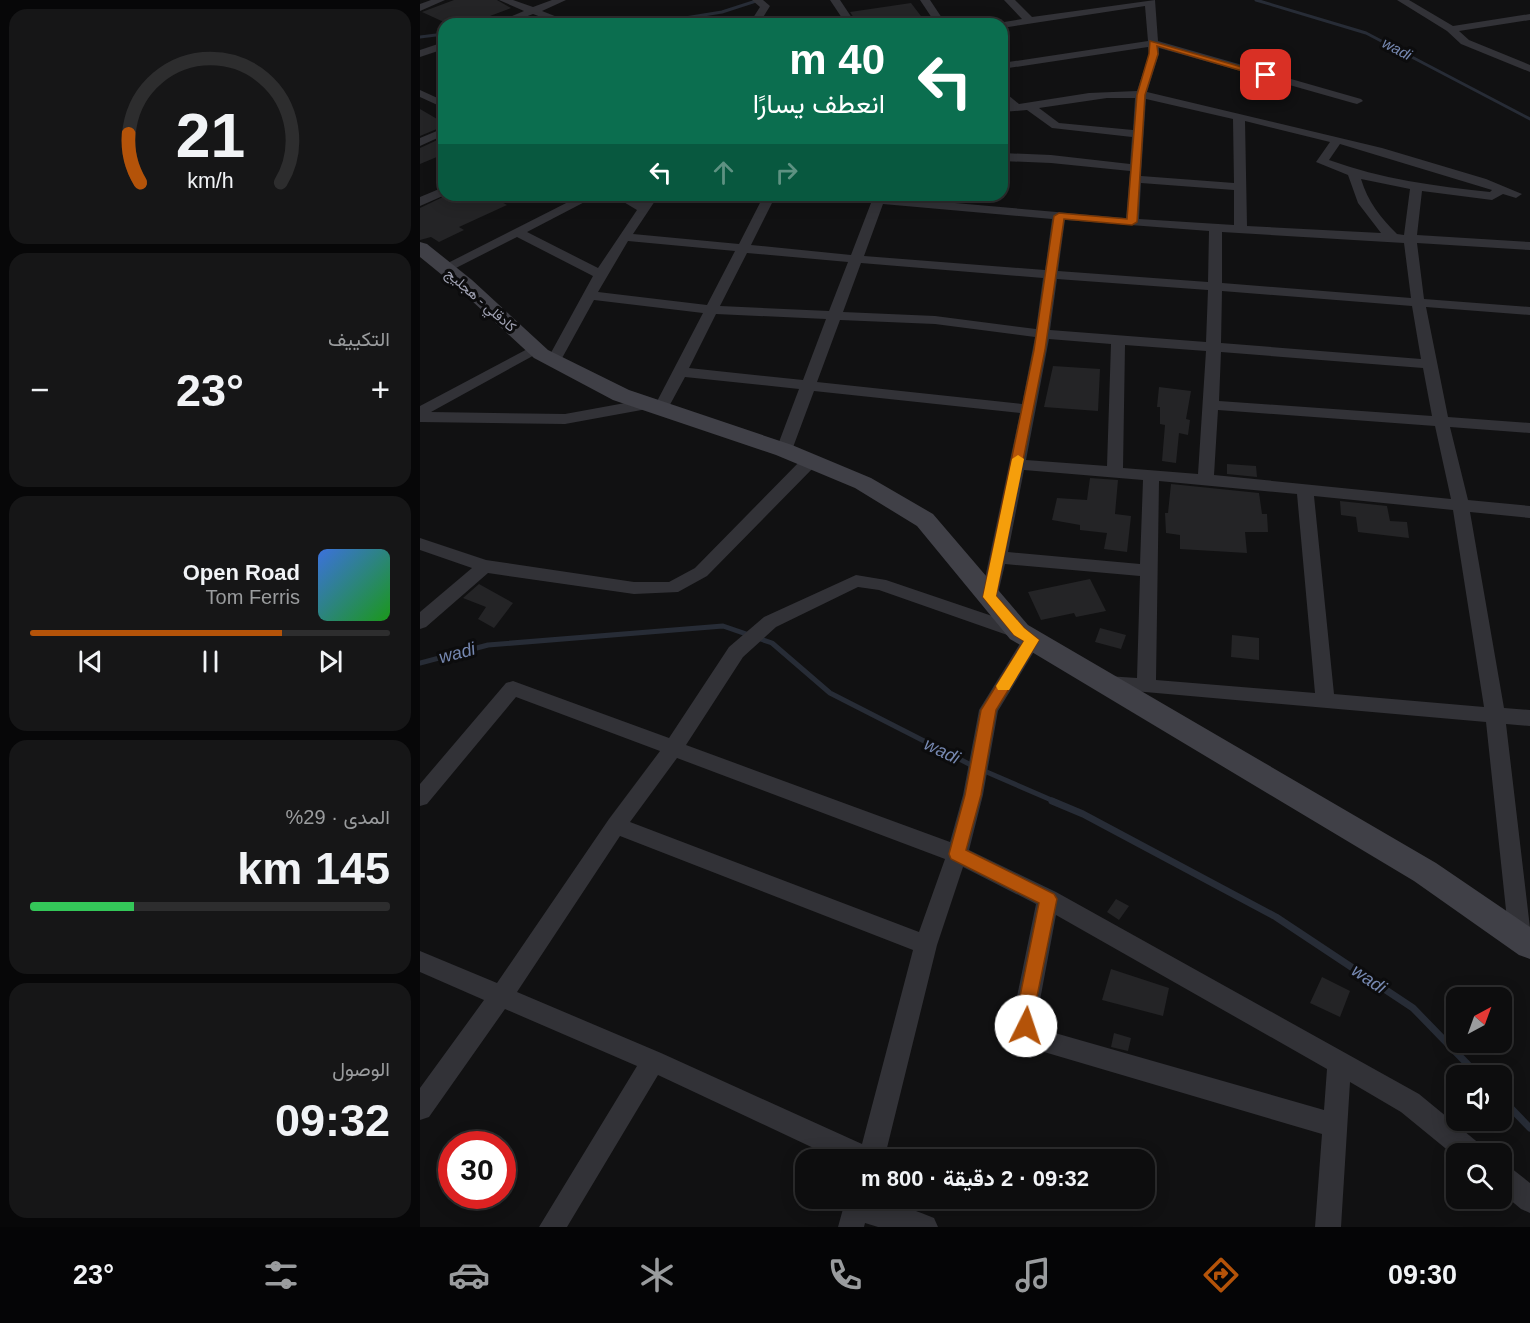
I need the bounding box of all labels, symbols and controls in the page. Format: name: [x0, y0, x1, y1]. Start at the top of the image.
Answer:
water label: wadi: [1380, 34, 1415, 64]
text: 40 m: [789, 36, 885, 83]
icon: left: [906, 42, 984, 120]
pin: [1240, 49, 1291, 100]
icon: arrive: [1249, 58, 1282, 91]
text: انعطف يسارًا: [753, 89, 885, 119]
text: 21: [175, 101, 245, 170]
icon: left: [644, 156, 677, 189]
icon: ahead: [707, 156, 740, 189]
icon: right: [770, 156, 803, 189]
text: km/h: [187, 170, 233, 194]
street label: كادقلي - هجليج: [440, 265, 520, 338]
text: التكييف: [328, 328, 390, 350]
text: 23°: [176, 365, 244, 416]
text: −: [30, 371, 49, 408]
text: +: [371, 371, 390, 408]
text: Open Road: [183, 560, 300, 585]
text: Tom Ferris: [206, 586, 300, 608]
water label: wadi: [437, 638, 478, 667]
icon: previous: [74, 645, 107, 678]
icon: pause: [194, 645, 227, 678]
icon: next: [314, 645, 347, 678]
water label: wadi: [921, 734, 964, 769]
text: المدى · 29%: [286, 806, 390, 828]
text: 145 km: [237, 843, 390, 894]
water label: wadi: [1348, 960, 1391, 998]
north arrow: [1446, 987, 1512, 1053]
map controls: [1446, 987, 1512, 1209]
position arrow: [994, 994, 1058, 1058]
text: الوصول: [332, 1058, 390, 1080]
button: sound: [1446, 1065, 1512, 1131]
text: 09:32: [275, 1095, 390, 1146]
speed limit sign: 30: [438, 1131, 516, 1209]
button: search: [1446, 1143, 1512, 1209]
text: 09:32 · 2 دقيقة · 800 m: [861, 1166, 1089, 1191]
icon: filters: [260, 1254, 302, 1296]
icon: car: [448, 1254, 490, 1296]
icon: climate: [636, 1254, 678, 1296]
icon: phone: [824, 1254, 866, 1296]
icon: music: [1012, 1254, 1054, 1296]
icon: directions: [1200, 1254, 1242, 1296]
text: 23°: [73, 1260, 114, 1290]
text: 09:30: [1388, 1260, 1457, 1290]

